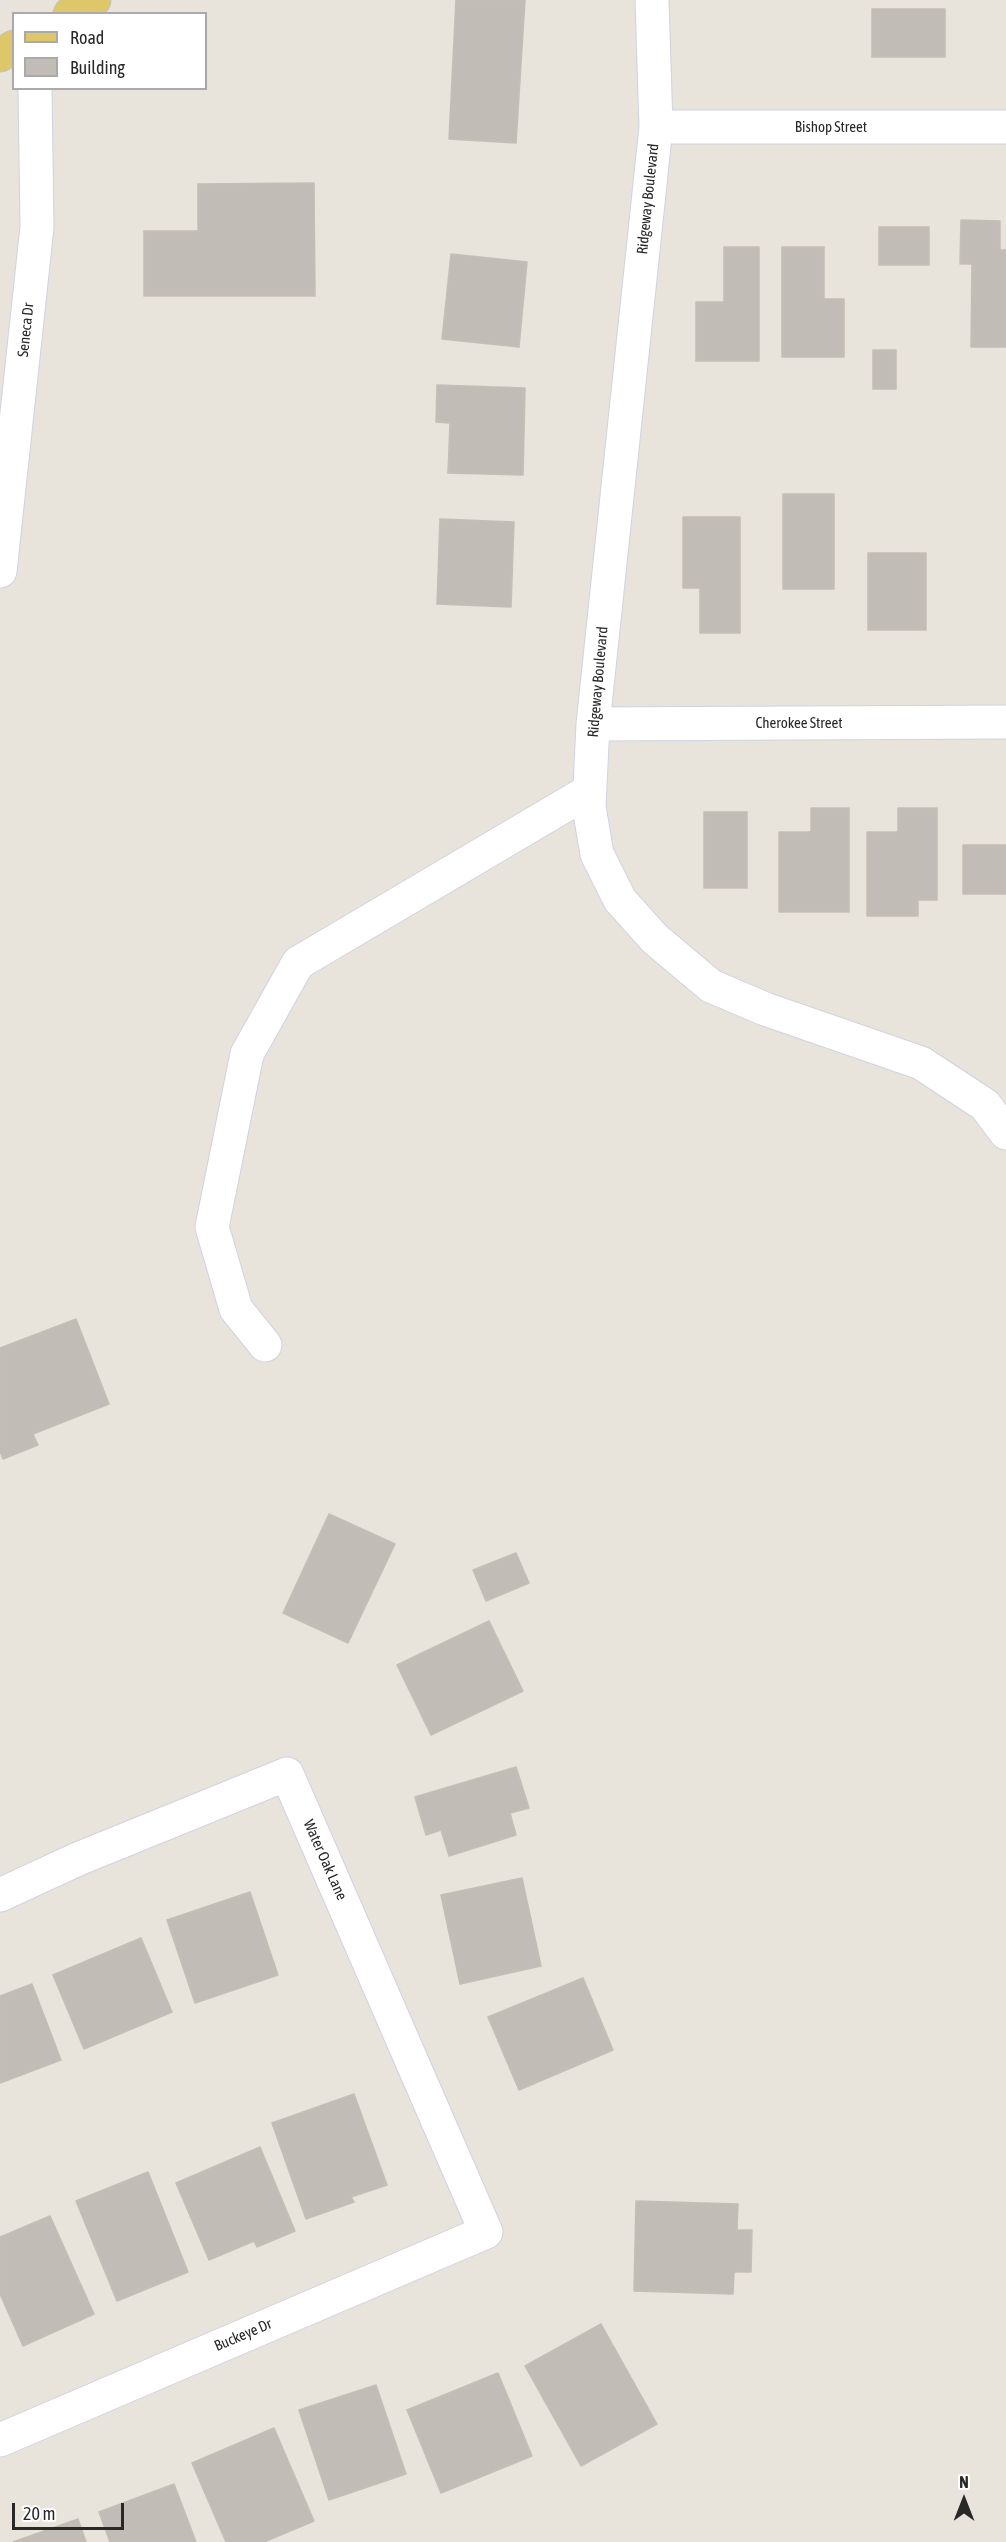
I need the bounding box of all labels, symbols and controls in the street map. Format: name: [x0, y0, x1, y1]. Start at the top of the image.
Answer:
legend: [12, 12, 207, 90]
text: Road: [70, 27, 104, 48]
text: Building: [70, 57, 125, 78]
street label: Bishop Street: [795, 118, 867, 136]
street label: Ridgeway Boulevard: [633, 143, 663, 255]
street label: Seneca Dr: [14, 302, 38, 358]
street label: Ridgeway Boulevard: [584, 626, 612, 738]
street label: Cherokee Street: [755, 714, 843, 732]
street label: Water Oak Lane: [299, 1817, 351, 1903]
street label: Buckeye Dr: [212, 2315, 274, 2355]
north arrow: [934, 2470, 994, 2530]
text: N: [959, 2473, 969, 2491]
scale bar: [15, 2491, 128, 2529]
text: 20 m: [23, 2503, 55, 2524]

